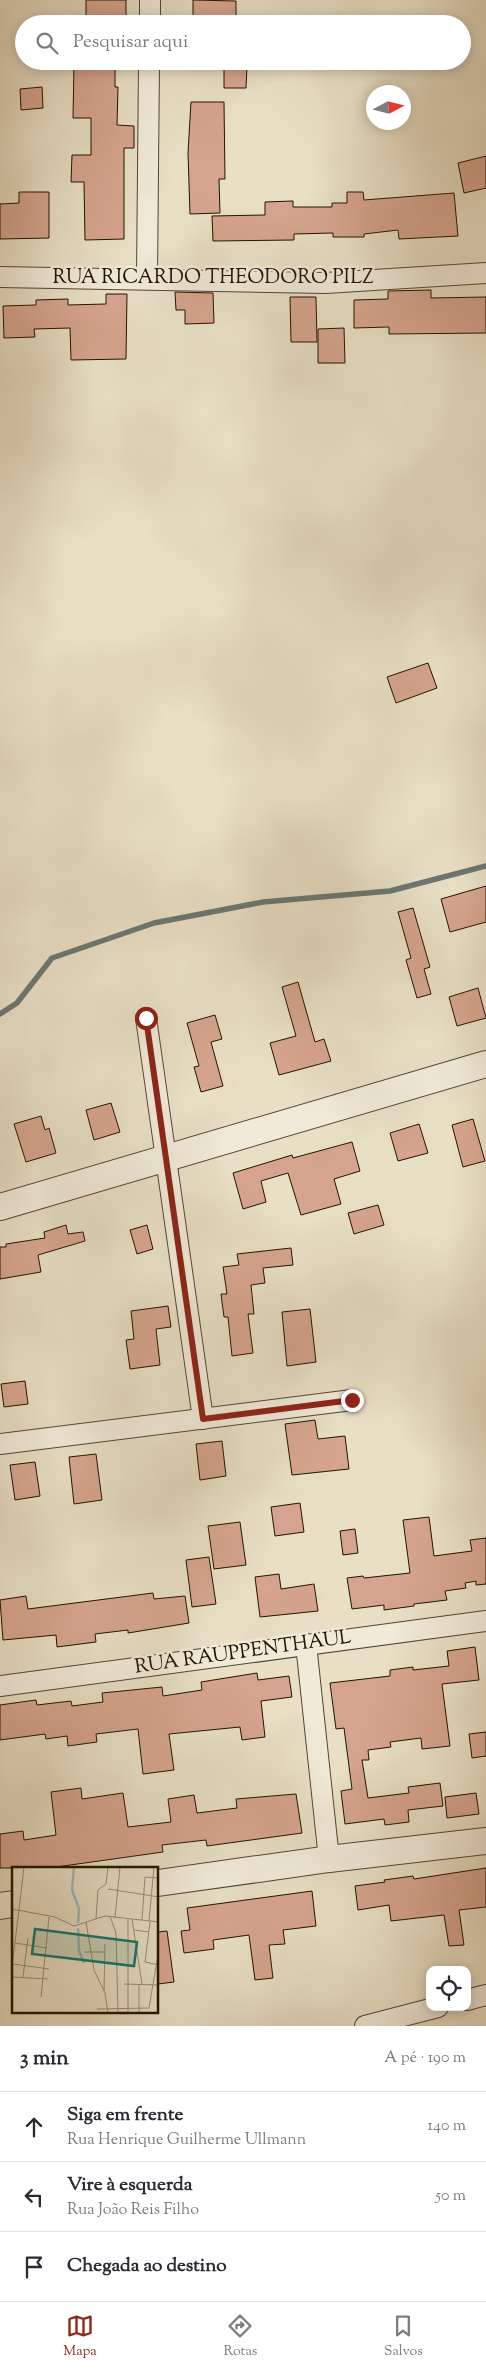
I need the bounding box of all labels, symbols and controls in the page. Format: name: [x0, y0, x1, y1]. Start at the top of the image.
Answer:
search box: [15, 15, 471, 70]
icon: search: [33, 29, 61, 57]
text: Pesquisar aqui: [73, 29, 188, 56]
north arrow: [366, 85, 411, 130]
street label: RUA RICARDO THEODORO PILZ: [53, 264, 373, 293]
route start: [135, 1007, 158, 1030]
route end: [341, 1389, 364, 1412]
street label: RUA RAUPPENTHAUL: [133, 1623, 353, 1683]
inset map: [12, 1867, 159, 2014]
map controls: [426, 1966, 471, 2011]
button: locate: [426, 1966, 471, 2011]
text: 3 min: [20, 2044, 69, 2074]
text: A pé · 190 m: [384, 2047, 466, 2070]
text: Siga em frente: [67, 2102, 183, 2129]
icon: ahead: [20, 2113, 48, 2141]
text: 140 m: [428, 2115, 466, 2138]
text: Rua Henrique Guilherme Ullmann: [67, 2129, 306, 2152]
text: Vire à esquerda: [67, 2172, 193, 2199]
icon: left: [20, 2183, 48, 2211]
text: 50 m: [435, 2185, 466, 2208]
text: Rua João Reis Filho: [67, 2199, 199, 2222]
icon: arrive: [20, 2253, 48, 2281]
text: Chegada ao destino: [67, 2253, 227, 2280]
tab: Mapa: [63, 2312, 97, 2362]
tab: Rotas: [223, 2312, 257, 2362]
tab: Salvos: [384, 2312, 423, 2362]

